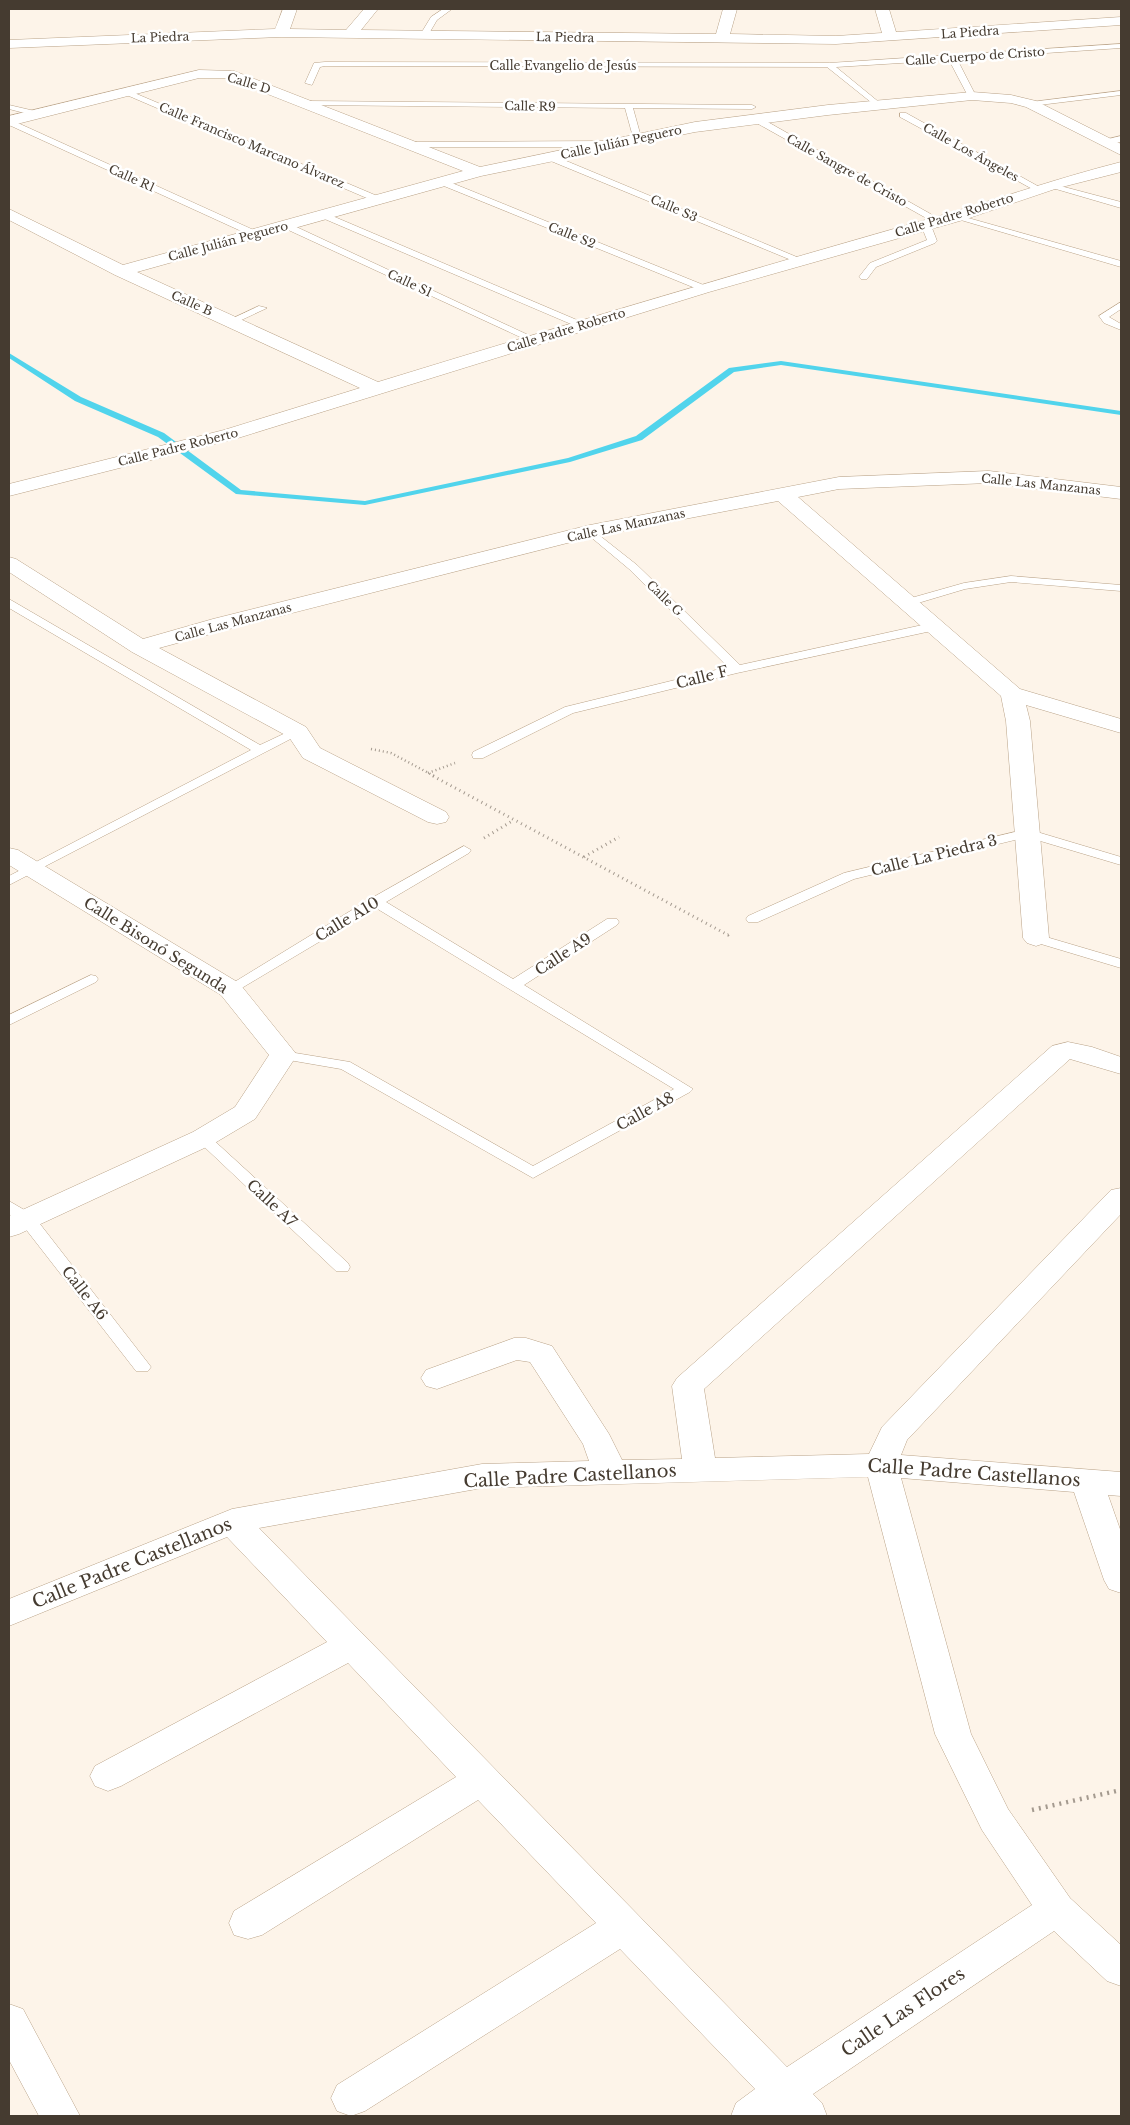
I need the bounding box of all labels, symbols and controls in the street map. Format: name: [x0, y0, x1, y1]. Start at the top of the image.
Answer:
street label: La Piedra: [940, 22, 1000, 42]
street label: La Piedra: [131, 28, 190, 46]
street label: La Piedra: [536, 29, 595, 45]
street label: Calle Cuerpo de Cristo: [905, 44, 1045, 68]
street label: Calle Evangelio de Jesús: [490, 58, 636, 73]
street label: Calle D: [225, 69, 273, 97]
street label: Calle Francisco Marcano Álvarez: [157, 98, 348, 191]
street label: Calle R9: [504, 98, 556, 114]
street label: Calle Los Ángeles: [921, 119, 1022, 185]
street label: Calle Julián Peguero: [559, 122, 683, 162]
street label: Calle Sangre de Cristo: [784, 131, 910, 210]
street label: Calle R1: [106, 161, 158, 195]
street label: Calle Padre Roberto: [893, 190, 1015, 240]
street label: Calle S3: [648, 191, 700, 225]
street label: Calle Julián Peguero: [166, 218, 290, 264]
street label: Calle S2: [546, 219, 598, 251]
street label: Calle S1: [385, 266, 435, 300]
street label: Calle B: [169, 287, 215, 319]
street label: Calle Padre Roberto: [505, 305, 627, 355]
street label: Calle Padre Roberto: [116, 425, 240, 469]
street label: Calle Las Manzanas: [980, 470, 1102, 498]
street label: Calle Las Manzanas: [566, 505, 686, 545]
street label: Calle G: [644, 577, 687, 619]
street label: Calle Las Manzanas: [173, 599, 293, 645]
street label: Calle F: [674, 661, 730, 693]
street label: Calle La Piedra 3: [869, 830, 999, 880]
street label: Calle A10: [312, 892, 382, 946]
street label: Calle Bisonó Segunda: [80, 893, 232, 998]
street label: Calle A9: [531, 929, 595, 979]
street label: Calle A8: [613, 1087, 677, 1135]
street label: Calle A7: [243, 1175, 301, 1231]
street label: Calle A6: [58, 1262, 112, 1324]
street label: Calle Padre Castellanos: [867, 1455, 1081, 1491]
street label: Calle Padre Castellanos: [463, 1459, 677, 1493]
street label: Calle Padre Castellanos: [29, 1513, 235, 1613]
street label: Calle Las Flores: [837, 1962, 969, 2062]

